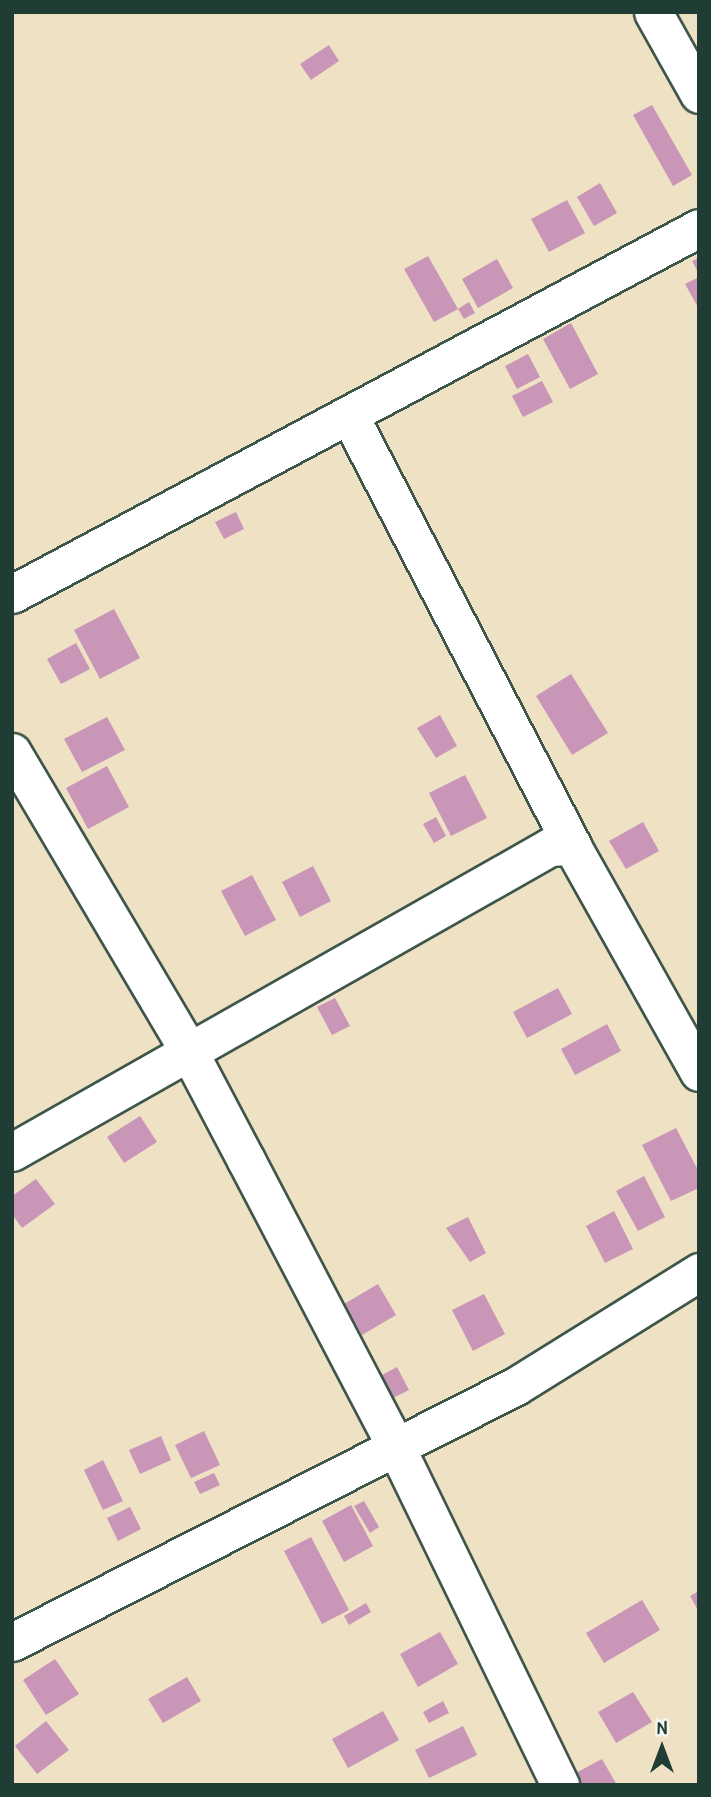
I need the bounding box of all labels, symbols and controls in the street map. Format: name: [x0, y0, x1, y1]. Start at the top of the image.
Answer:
north arrow: [627, 1713, 697, 1783]
text: N: [657, 1714, 667, 1740]

